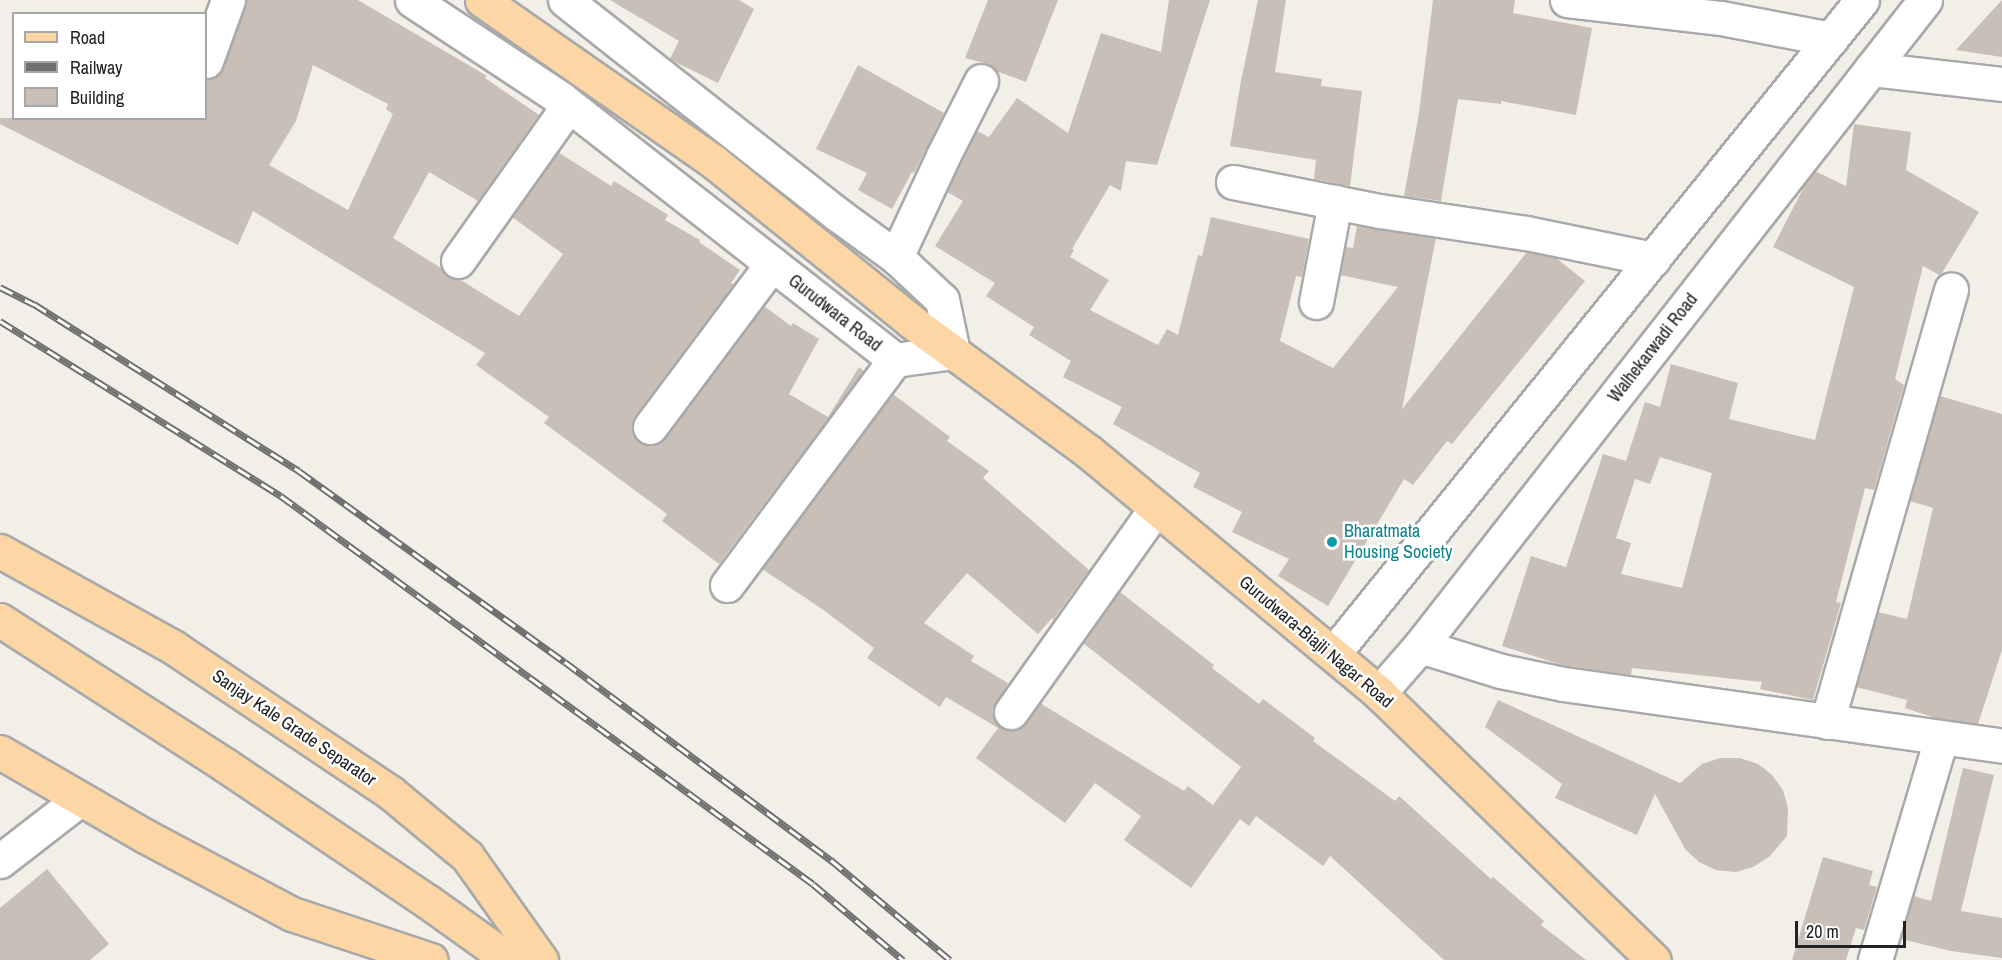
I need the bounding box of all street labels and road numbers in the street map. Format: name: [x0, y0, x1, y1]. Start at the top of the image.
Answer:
street label: Gurudwara Road: [784, 270, 886, 356]
street label: Walhekarwadi Road: [1604, 289, 1702, 407]
street label: Gurudwara-Biajli Nagar Road: [1235, 571, 1397, 713]
street label: Sanjay Kale Grade Separator: [208, 665, 380, 791]

